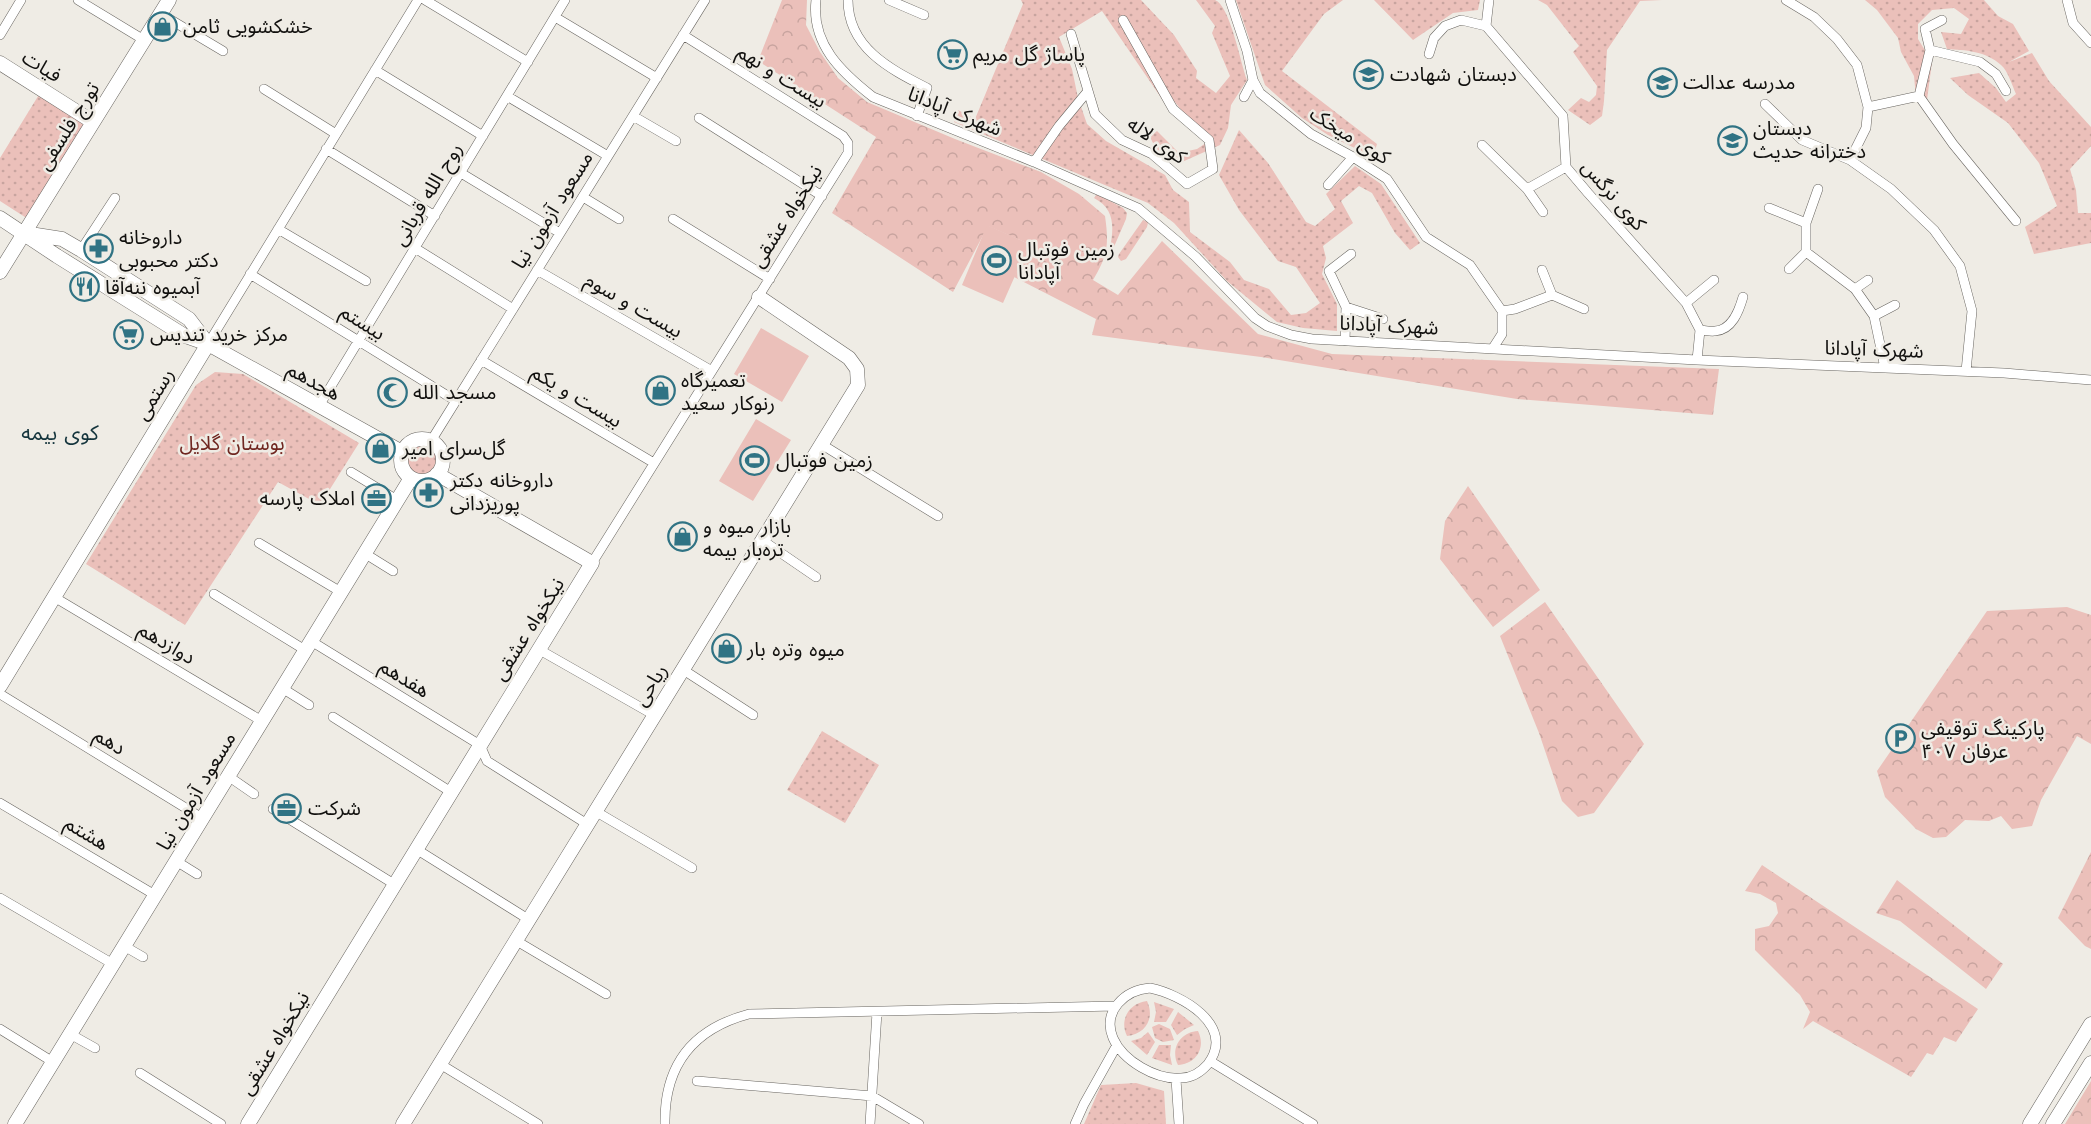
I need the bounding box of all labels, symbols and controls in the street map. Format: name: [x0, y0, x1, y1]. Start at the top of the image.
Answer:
shop icon: خشکشویی ثامن: [146, 10, 178, 42]
place label: خشکشویی ثامن: [183, 14, 313, 38]
supermarket icon: پاساژ گل مریم: [936, 38, 968, 70]
street label: بیست و نهم: [731, 39, 831, 115]
place label: پاساژ گل مریم: [973, 42, 1085, 69]
street label: فیات: [18, 45, 66, 87]
school or university icon: دبستان شهادت: [1353, 58, 1385, 90]
place label: دبستان شهادت: [1390, 62, 1517, 86]
school or university icon: مدرسه عدالت: [1646, 66, 1678, 98]
place label: مدرسه عدالت: [1683, 70, 1796, 94]
street label: تورج فلسفی: [32, 78, 107, 176]
street label: شهرک آپادانا: [904, 81, 1006, 142]
street label: کوی میخک: [1306, 101, 1395, 169]
street label: کوی لاله: [1123, 111, 1192, 169]
place label: دبستان دخترانه حدیث: [1753, 116, 1866, 163]
school or university icon: دبستان دخترانه حدیث: [1716, 124, 1748, 156]
street label: روح الله قربانی: [387, 138, 470, 251]
street label: مسعود آزمون نیا: [506, 147, 598, 273]
street label: کوی نرگس: [1577, 155, 1652, 236]
street label: نیکخواه عشقی: [745, 160, 827, 272]
place label: داروخانه دکتر محبوبی: [119, 225, 219, 272]
pharmacy icon: داروخانه دکتر محبوبی: [82, 232, 114, 264]
place label: زمین فوتبال آپادانا: [1018, 237, 1115, 285]
sports icon: زمین فوتبال آپادانا: [981, 244, 1013, 276]
street label: بیست و سوم: [579, 267, 687, 345]
restaurant icon: آبمیوه ننه‌آقا: [68, 271, 100, 303]
place label: آبمیوه ننه‌آقا: [105, 275, 201, 299]
street label: بیستم: [334, 299, 390, 348]
street label: شهرک آپادانا: [1339, 310, 1439, 341]
supermarket icon: مرکز خرید تندیس: [113, 318, 145, 350]
place label: مرکز خرید تندیس: [150, 322, 288, 346]
street label: شهرک آپادانا: [1824, 335, 1924, 364]
street label: هجدهم: [282, 357, 345, 408]
street label: بیست و یکم: [526, 360, 627, 435]
street label: رستمی: [129, 364, 179, 424]
place label: تعمیرگاه رنوکار سعید: [681, 368, 775, 415]
shop icon: تعمیرگاه رنوکار سعید: [644, 375, 676, 407]
mosque icon: مسجد الله: [376, 376, 408, 408]
place label: مسجد الله: [413, 380, 496, 404]
district label: کوی بیمه: [21, 420, 99, 445]
park label: بوستان گلایل: [179, 431, 285, 455]
shop icon: گل‌سرای امیر: [365, 432, 397, 464]
place label: گل‌سرای امیر: [401, 436, 506, 460]
sports icon: زمین فوتبال: [739, 444, 771, 476]
place label: زمین فوتبال: [776, 448, 873, 472]
place label: داروخانه دکتر پوریزدانی: [449, 468, 553, 516]
pharmacy icon: داروخانه دکتر پوریزدانی: [413, 476, 445, 508]
office icon: املاک پارسه: [360, 482, 392, 514]
place label: املاک پارسه: [259, 486, 355, 511]
place label: بازار میوه و تره‌بار بیمه: [703, 514, 791, 561]
shop icon: بازار میوه و تره‌بار بیمه: [666, 521, 698, 553]
street label: نیکخواه عشقی: [487, 573, 569, 685]
street label: دوازدهم: [133, 617, 200, 672]
shop icon: میوه وتره بار: [710, 633, 742, 665]
place label: میوه وتره بار: [746, 637, 845, 661]
street label: هفدهم: [374, 653, 435, 705]
street label: ریاحی: [628, 660, 672, 710]
place label: پارکینگ توقیفی عرفان ۴۰۷: [1921, 716, 2045, 763]
street label: دهم: [88, 722, 130, 762]
parking icon: پارکینگ توقیفی عرفان ۴۰۷: [1884, 723, 1916, 755]
street label: مسعود آزمون نیا: [151, 727, 241, 855]
office icon: شرکت: [271, 792, 303, 824]
place label: شرکت: [308, 796, 361, 820]
street label: هشتم: [59, 811, 113, 858]
street label: نیکخواه عشقی: [234, 987, 314, 1099]

